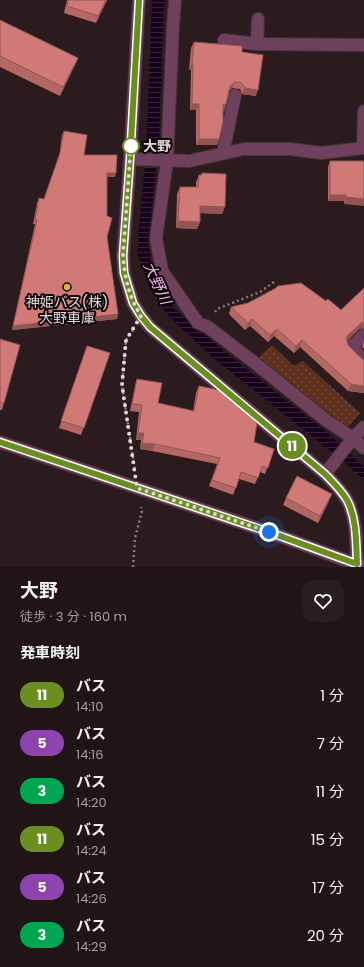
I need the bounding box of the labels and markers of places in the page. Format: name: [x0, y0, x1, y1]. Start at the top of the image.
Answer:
place label: 大野: [143, 136, 171, 156]
marker: 大野: [122, 137, 140, 155]
marker: 神姫バス(株) 大野車庫: [62, 282, 72, 292]
place label: 神姫バス(株) 大野車庫: [26, 292, 108, 328]

